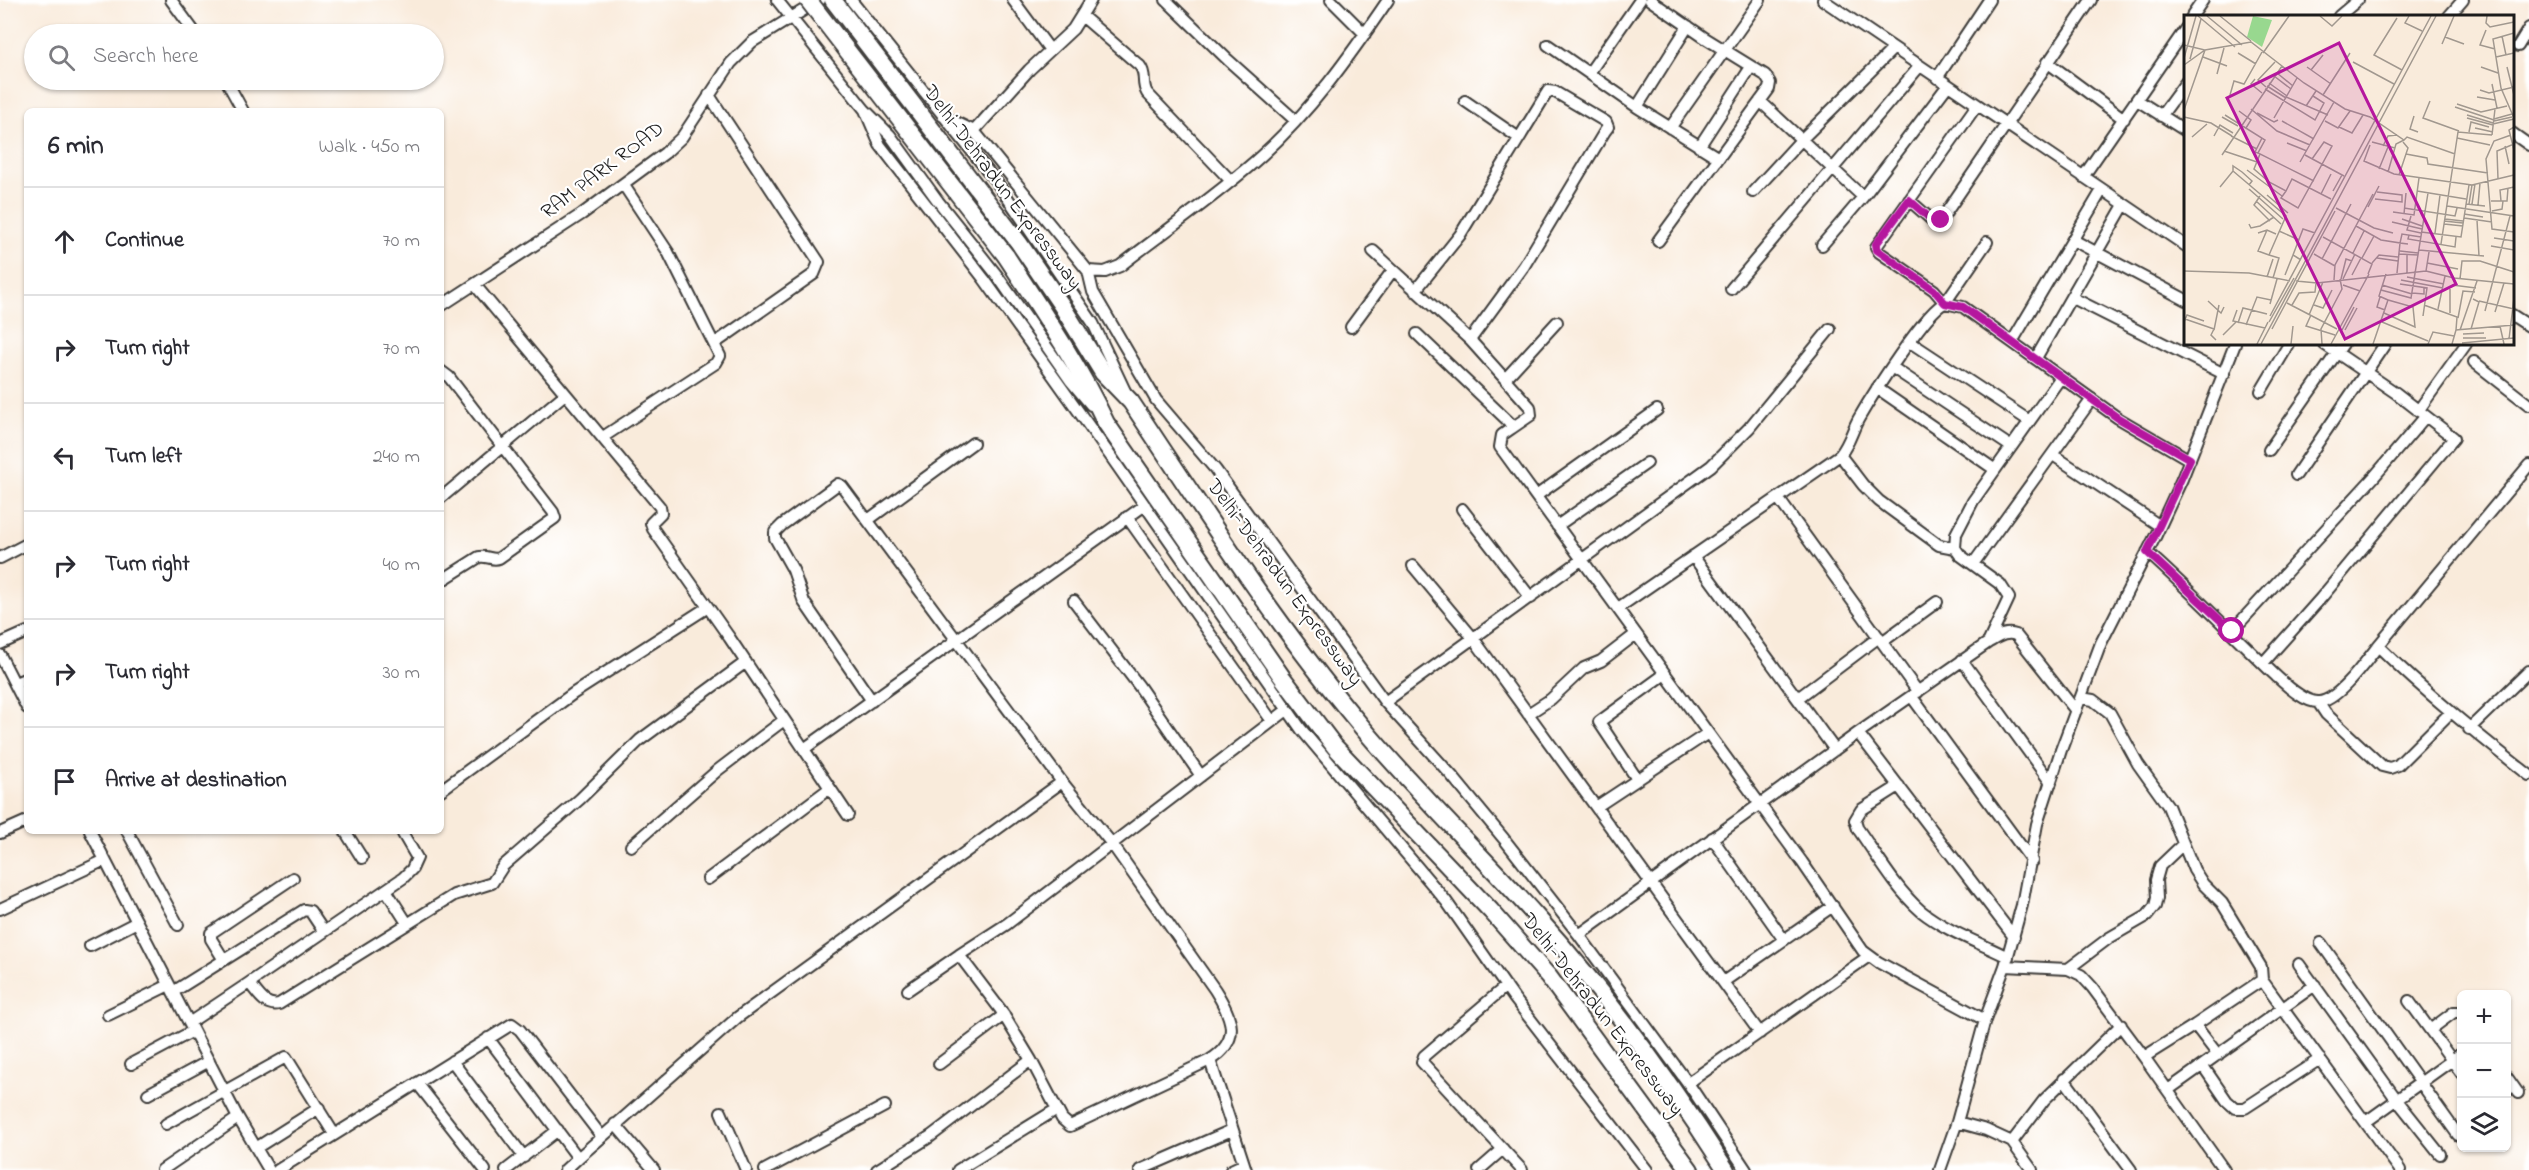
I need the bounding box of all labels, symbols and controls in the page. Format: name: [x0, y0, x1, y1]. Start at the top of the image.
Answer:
inset map: [2184, 15, 2514, 345]
search box: [24, 24, 444, 90]
icon: search: [45, 41, 78, 74]
text: Search here: [93, 41, 198, 73]
street label: Delhi-Dehradun Expressway: [913, 78, 1089, 298]
street label: RAM PARK ROAD: [535, 115, 671, 227]
text: 6 min: [48, 128, 104, 166]
text: Walk · 450 m: [318, 133, 420, 162]
route end: [1927, 206, 1953, 232]
icon: ahead: [48, 225, 81, 258]
text: Continue: [105, 225, 184, 257]
text: 70 m: [383, 227, 420, 256]
icon: right: [48, 333, 81, 366]
text: Turn right: [105, 333, 190, 365]
text: 70 m: [383, 335, 420, 364]
icon: left: [48, 441, 81, 474]
text: Turn left: [105, 441, 182, 473]
text: 240 m: [373, 443, 420, 472]
street label: Delhi-Dehradun Expressway: [1196, 472, 1370, 694]
icon: right: [48, 549, 81, 582]
text: Turn right: [105, 549, 190, 581]
text: 40 m: [383, 551, 420, 580]
route start: [2218, 617, 2244, 643]
icon: right: [48, 657, 81, 690]
text: Turn right: [105, 657, 190, 689]
text: 30 m: [383, 659, 420, 688]
icon: arrive: [48, 765, 81, 798]
text: Arrive at destination: [105, 765, 287, 797]
street label: Delhi-Dehradun Expressway: [1511, 907, 1691, 1124]
map controls: [2457, 990, 2511, 1152]
button: +: [2457, 990, 2511, 1044]
button: −: [2457, 1044, 2511, 1098]
button: layers: [2457, 1098, 2511, 1152]

